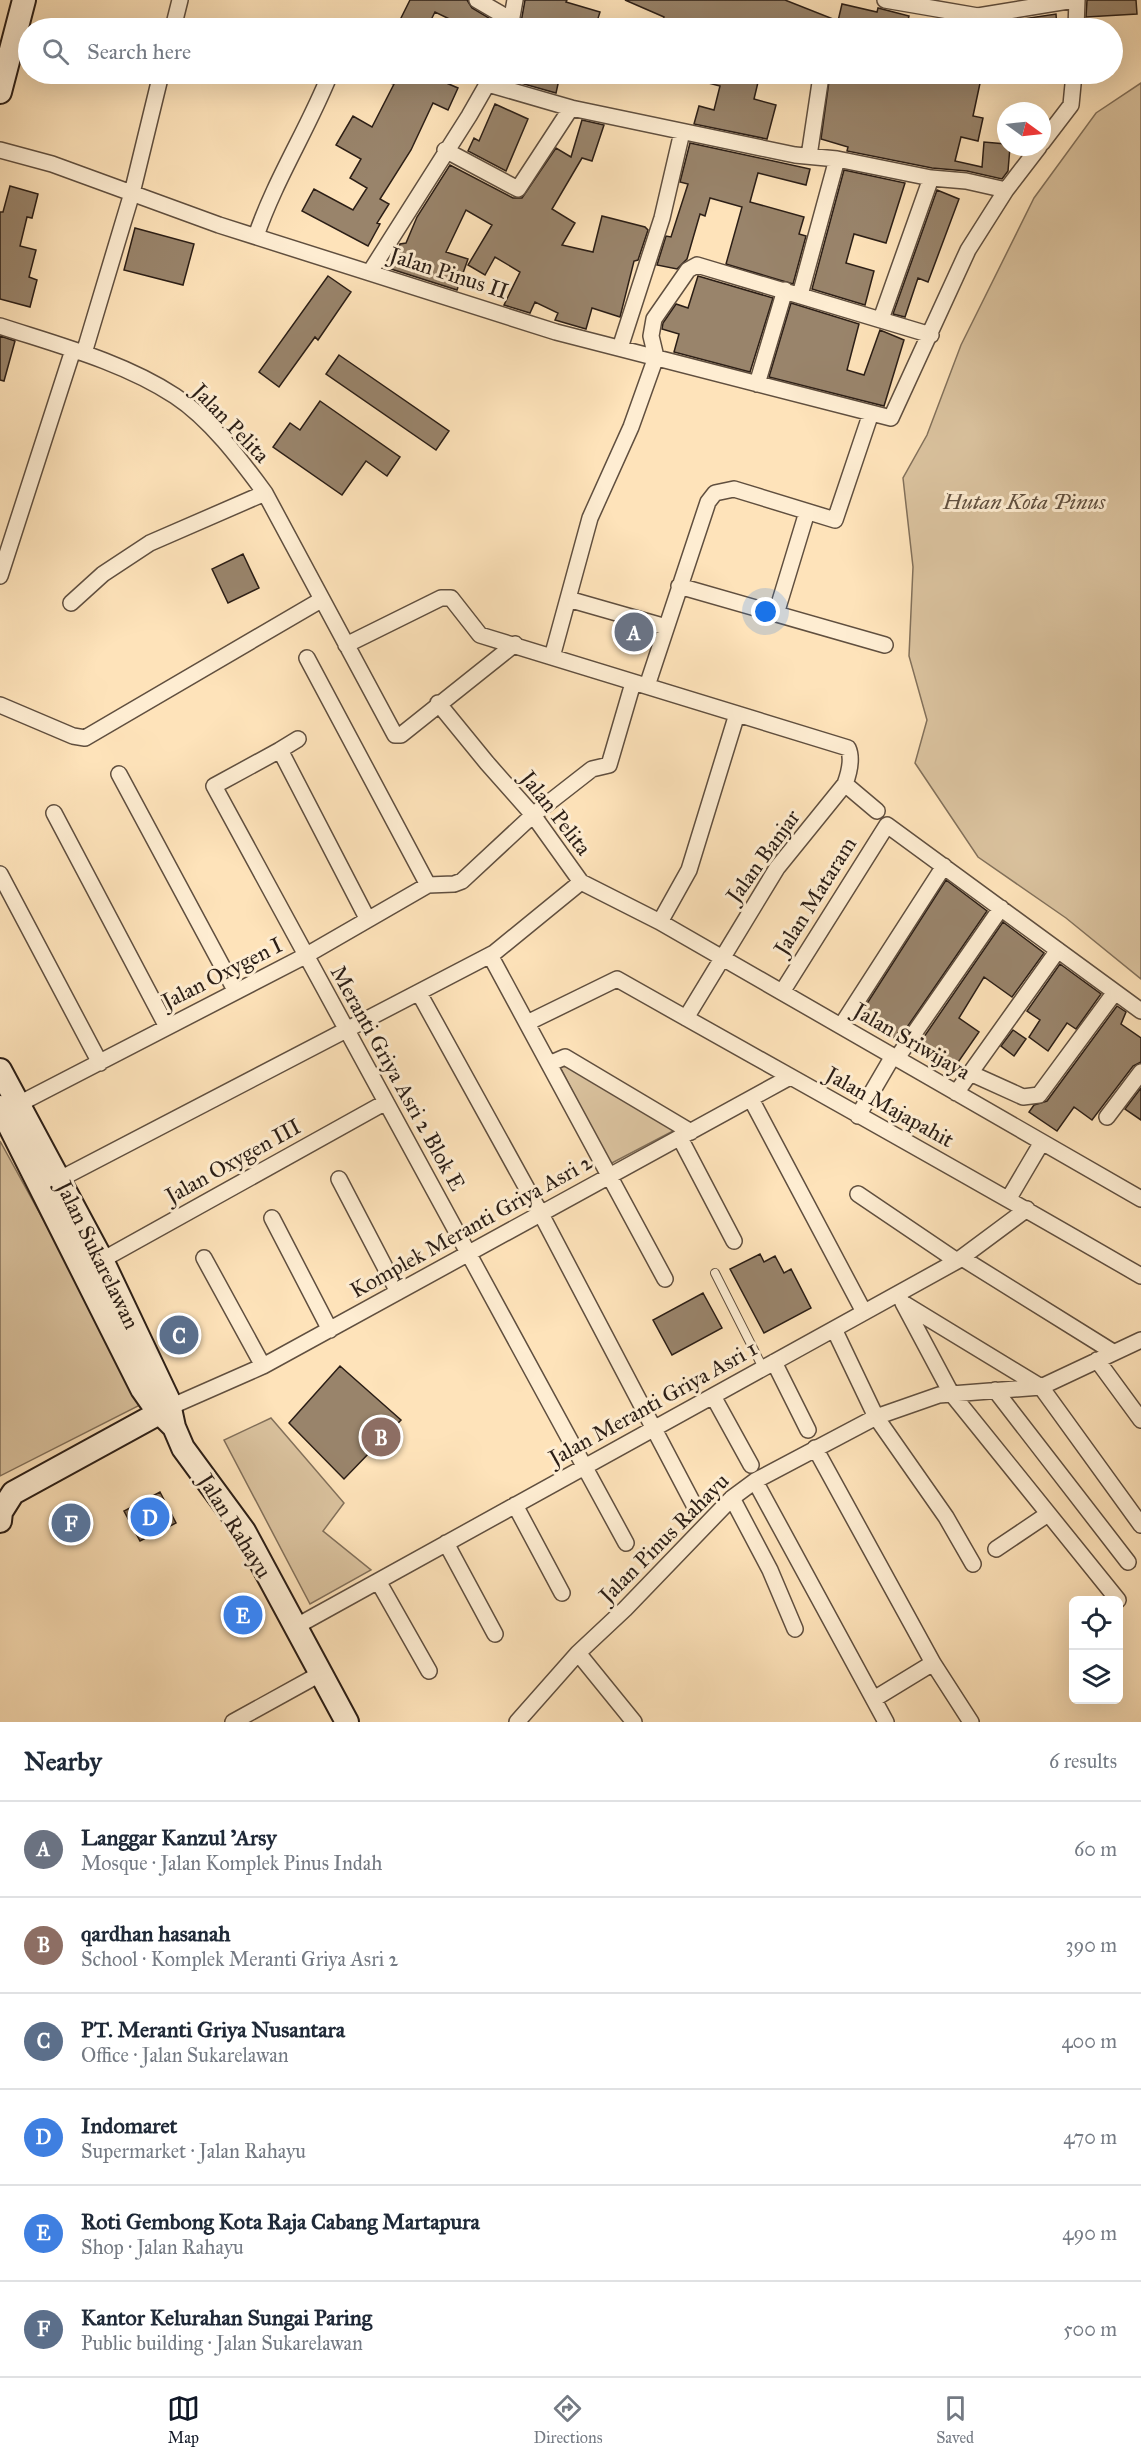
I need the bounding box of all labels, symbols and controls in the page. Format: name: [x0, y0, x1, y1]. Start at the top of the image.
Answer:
search box: [18, 18, 1123, 84]
icon: search: [39, 35, 72, 68]
text: Search here: [87, 38, 191, 65]
north arrow: [997, 102, 1051, 156]
street label: Jalan Pinus II: [384, 240, 512, 305]
street label: Jalan Pelita: [185, 376, 276, 469]
park label: Hutan Kota Pinus: [942, 488, 1106, 515]
your location: [751, 597, 780, 626]
pin: A: [614, 610, 654, 654]
street label: Jalan Pelita: [513, 764, 598, 861]
street label: Jalan Banjar: [719, 804, 806, 909]
street label: Jalan Mataram: [767, 831, 862, 962]
street label: Jalan Oxygen I: [155, 931, 287, 1016]
street label: Meranti Griya Asri 2 Blok E: [325, 961, 471, 1196]
street label: Jalan Sriwijaya: [847, 996, 976, 1086]
street label: Jalan Majapahit: [819, 1060, 959, 1153]
street label: Jalan Oxygen III: [159, 1113, 305, 1210]
street label: Komplek Meranti Griya Asri 2: [345, 1148, 597, 1304]
street label: Jalan Sukarelawan: [50, 1175, 146, 1334]
pin: C: [160, 1312, 198, 1358]
street label: Jalan Meranti Griya Asri 1: [542, 1334, 762, 1472]
pin: B: [362, 1414, 400, 1460]
street label: Jalan Rahayu: [191, 1467, 278, 1583]
street label: Jalan Pinus Rahayu: [592, 1467, 735, 1610]
pin: D: [130, 1494, 170, 1540]
pin: F: [52, 1500, 90, 1546]
pin: E: [224, 1592, 262, 1638]
map controls: [1069, 1596, 1123, 1704]
button: locate: [1069, 1596, 1123, 1650]
button: layers: [1069, 1650, 1123, 1704]
text: Nearby: [24, 1745, 102, 1777]
text: 6 results: [1049, 1749, 1117, 1773]
text: Langgar Kanzul 'Arsy: [81, 1824, 277, 1851]
text: A: [37, 1837, 50, 1861]
text: 60 m: [1074, 1837, 1117, 1861]
text: Mosque · Jalan Komplek Pinus Indah: [81, 1851, 382, 1875]
text: qardhan hasanah: [81, 1920, 230, 1947]
text: B: [37, 1933, 50, 1957]
text: 390 m: [1066, 1933, 1117, 1957]
text: School · Komplek Meranti Griya Asri 2: [81, 1947, 398, 1971]
text: PT. Meranti Griya Nusantara: [81, 2016, 345, 2043]
text: C: [37, 2029, 50, 2053]
text: 400 m: [1061, 2029, 1117, 2053]
text: Office · Jalan Sukarelawan: [81, 2043, 289, 2067]
text: Indomaret: [81, 2112, 177, 2139]
text: D: [36, 2125, 51, 2149]
text: 470 m: [1063, 2125, 1117, 2149]
text: Supermarket · Jalan Rahayu: [81, 2139, 306, 2163]
text: Roti Gembong Kota Raja Cabang Martapura: [81, 2208, 480, 2235]
text: E: [36, 2221, 51, 2245]
text: 490 m: [1062, 2221, 1117, 2245]
text: Shop · Jalan Rahayu: [81, 2235, 244, 2259]
text: Kantor Kelurahan Sungai Paring: [81, 2304, 372, 2331]
text: F: [37, 2317, 50, 2341]
text: 500 m: [1063, 2317, 1117, 2341]
text: Public building · Jalan Sukarelawan: [81, 2331, 363, 2355]
tab: Map: [167, 2392, 200, 2447]
tab: Directions: [534, 2392, 602, 2447]
tab: Saved: [936, 2392, 974, 2447]

